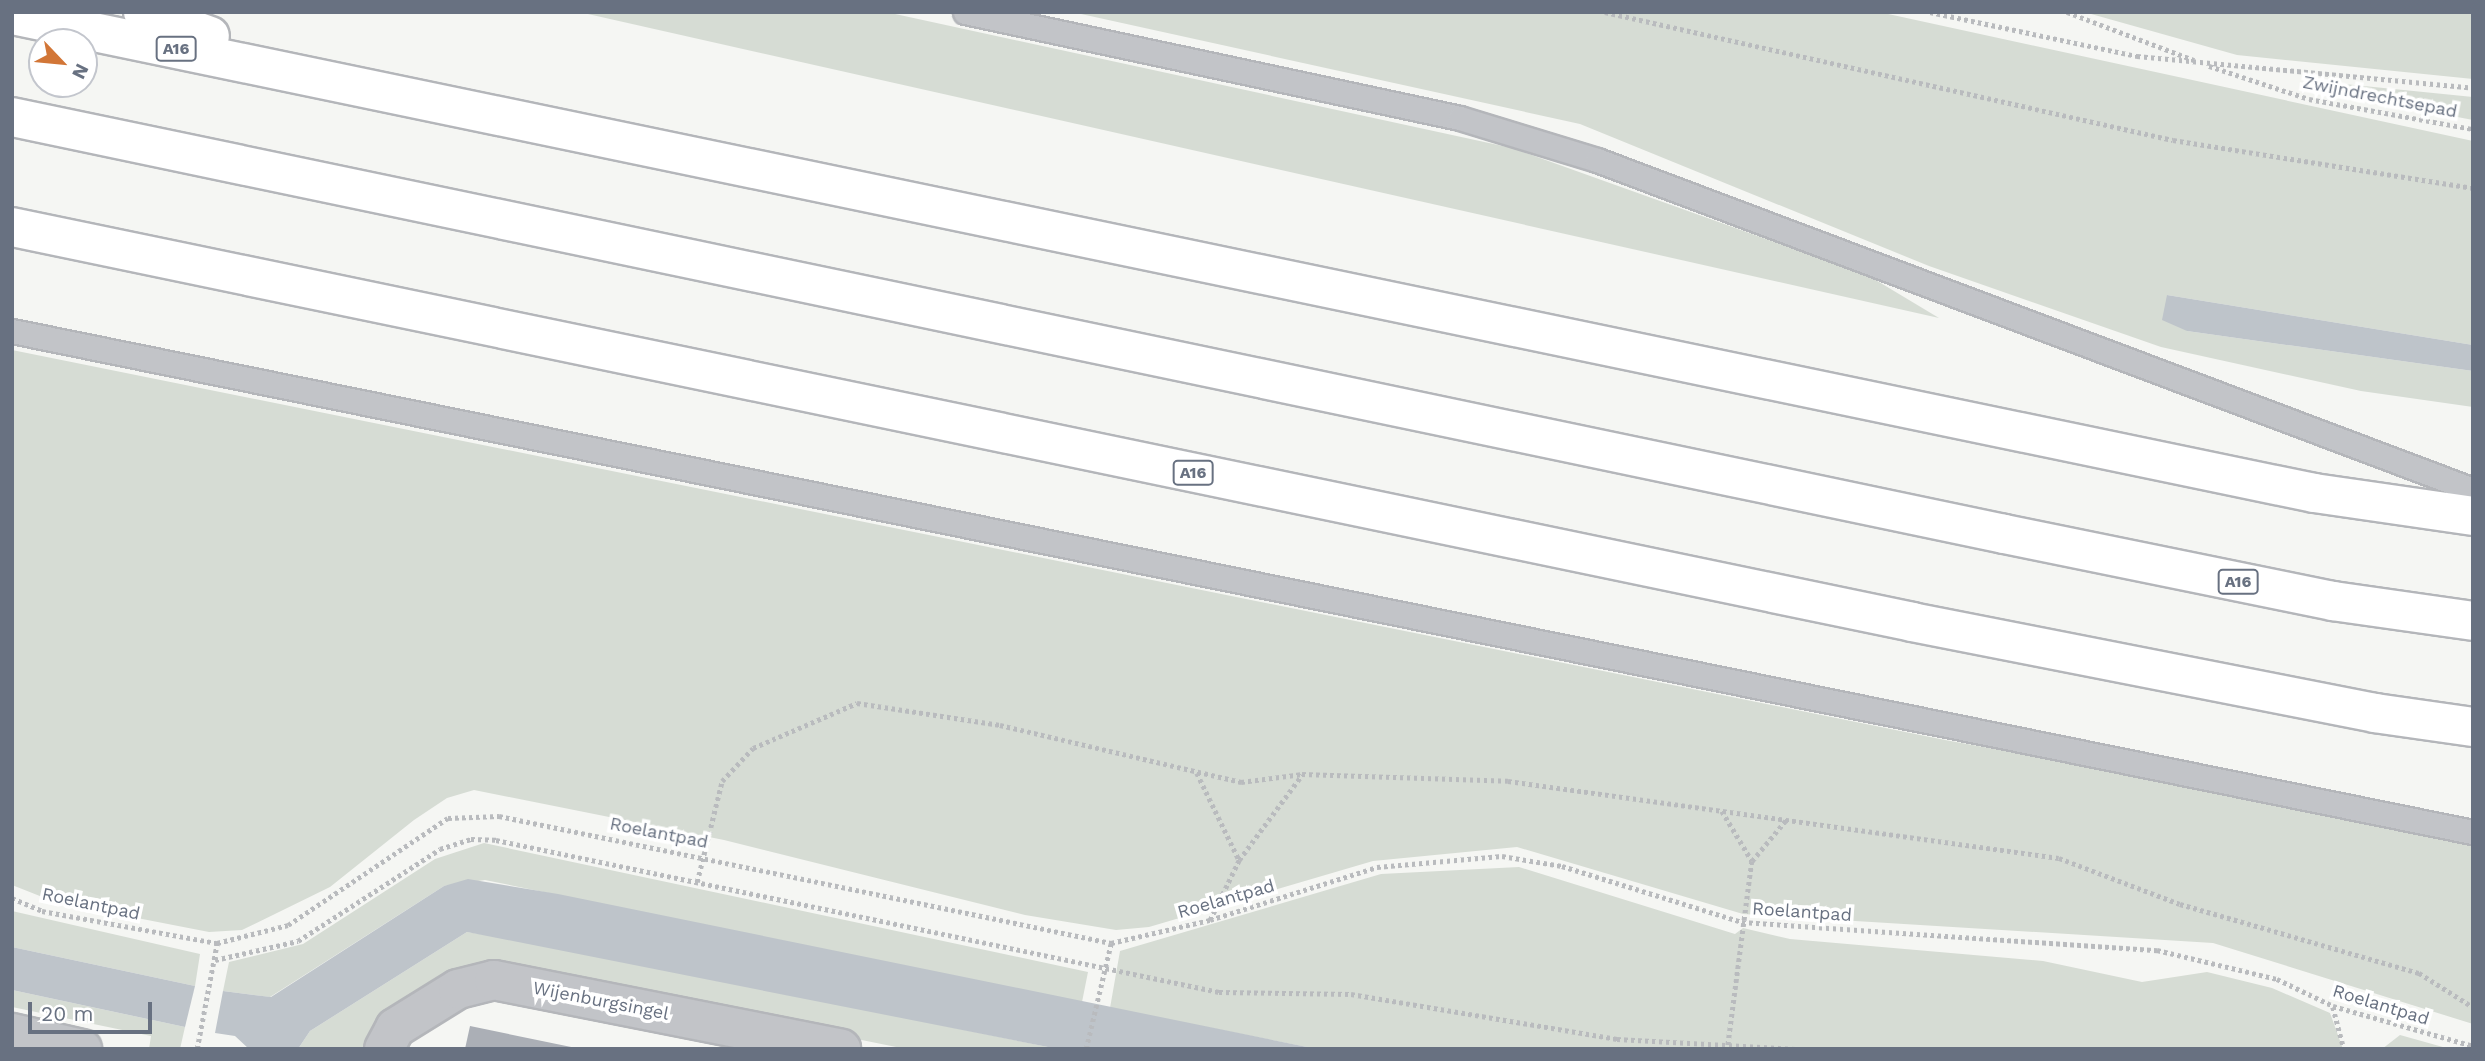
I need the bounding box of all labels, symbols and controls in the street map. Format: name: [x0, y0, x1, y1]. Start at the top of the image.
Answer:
north arrow: [28, 28, 98, 98]
road number: A16: [155, 36, 197, 61]
text: N: [67, 60, 94, 83]
street label: Zwijndrechtsepad: [2301, 71, 2459, 123]
road number: A16: [1172, 460, 1214, 486]
road number: A16: [2217, 569, 2259, 594]
street label: Roelantpad: [608, 813, 710, 853]
street label: Roelantpad: [1175, 875, 1277, 923]
street label: Roelantpad: [40, 883, 142, 925]
street label: Roelantpad: [1751, 898, 1853, 926]
street label: Wijenburgsingel: [531, 977, 671, 1025]
street label: Roelantpad: [2330, 980, 2432, 1030]
scale bar: [32, 988, 156, 1032]
text: 20 m: [41, 1001, 93, 1026]

